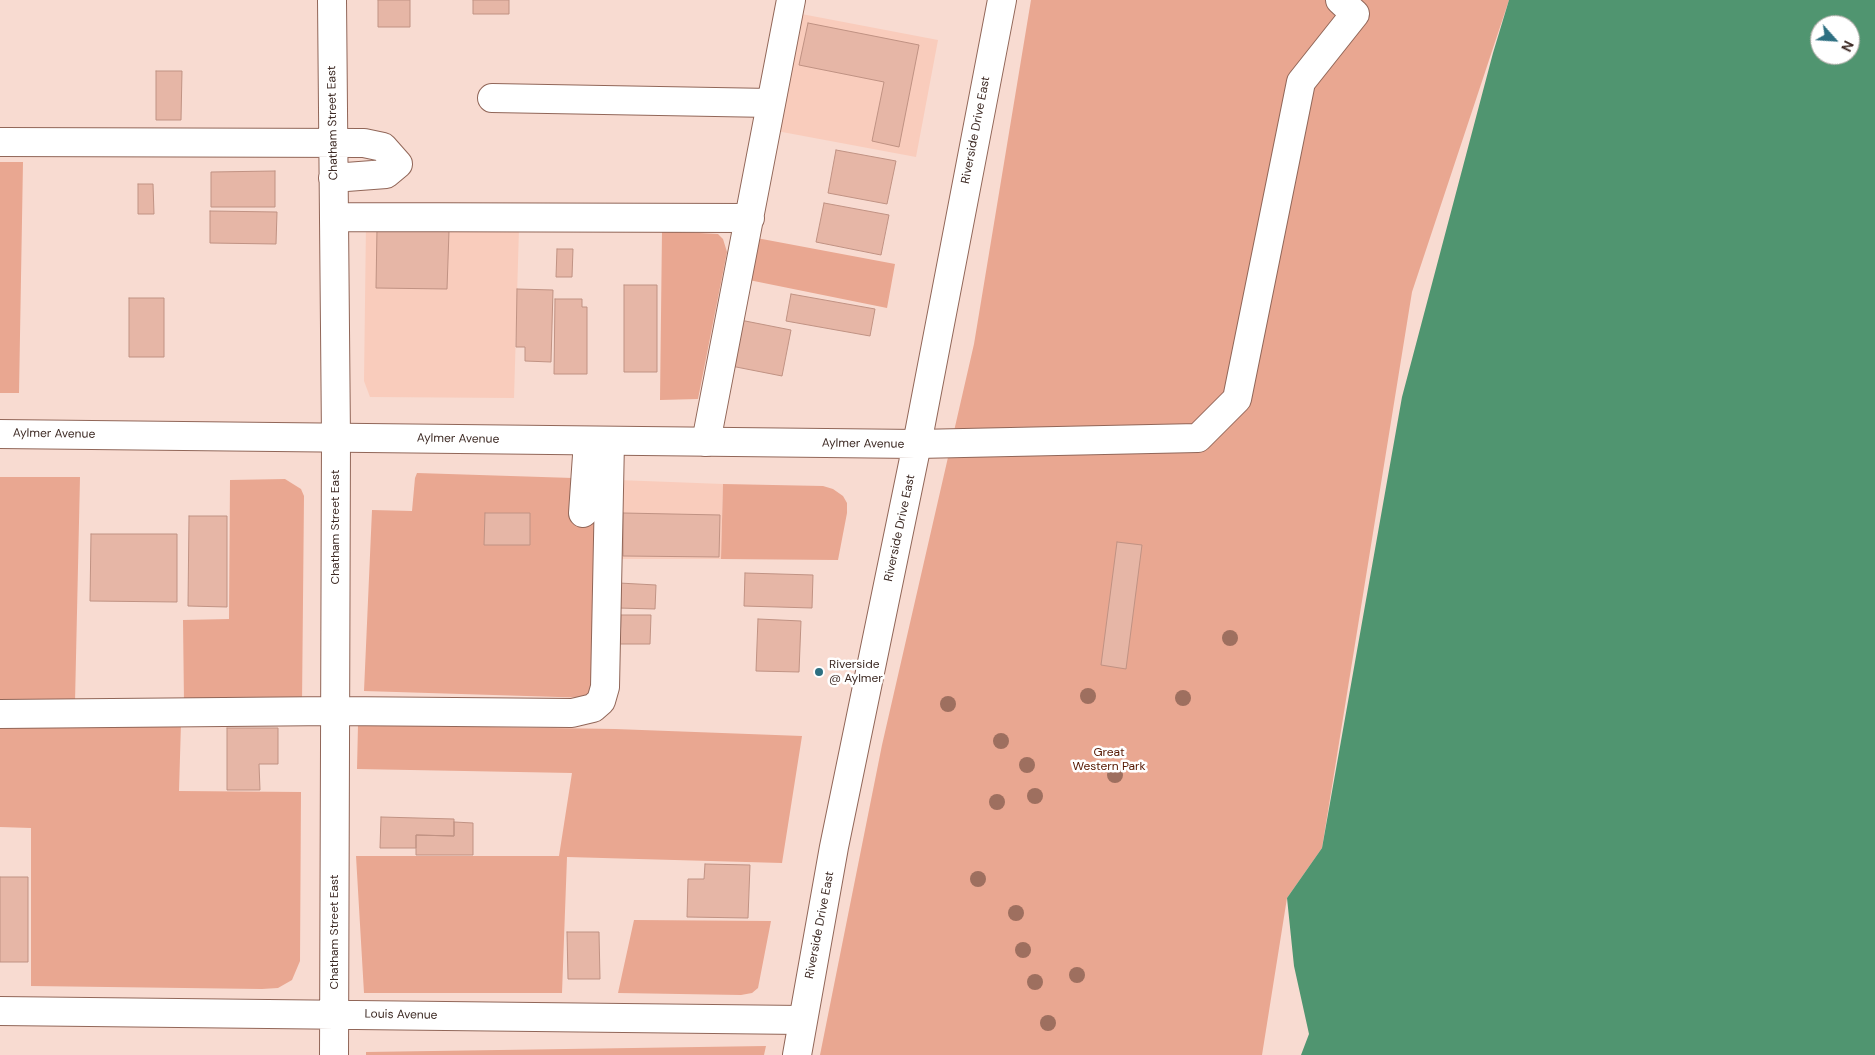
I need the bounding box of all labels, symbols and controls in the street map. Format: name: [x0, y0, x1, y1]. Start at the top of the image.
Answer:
north arrow: [1810, 15, 1860, 65]
text: N: [1837, 38, 1858, 55]
street label: Chatham Street East: [325, 65, 341, 181]
street label: Riverside Drive East: [959, 75, 993, 185]
street label: Aylmer Avenue: [13, 426, 95, 442]
street label: Aylmer Avenue: [417, 431, 499, 447]
street label: Aylmer Avenue: [822, 436, 904, 452]
street label: Chatham Street East: [329, 470, 343, 584]
street label: Riverside Drive East: [882, 473, 918, 583]
place label: Riverside @ Aylmer: [829, 658, 883, 686]
marker: Riverside @ Aylmer: [813, 666, 825, 678]
park label: Great Western Park: [1072, 746, 1146, 774]
street label: Riverside Drive East: [803, 870, 837, 980]
street label: Chatham Street East: [328, 875, 342, 989]
street label: Louis Avenue: [364, 1007, 438, 1023]

